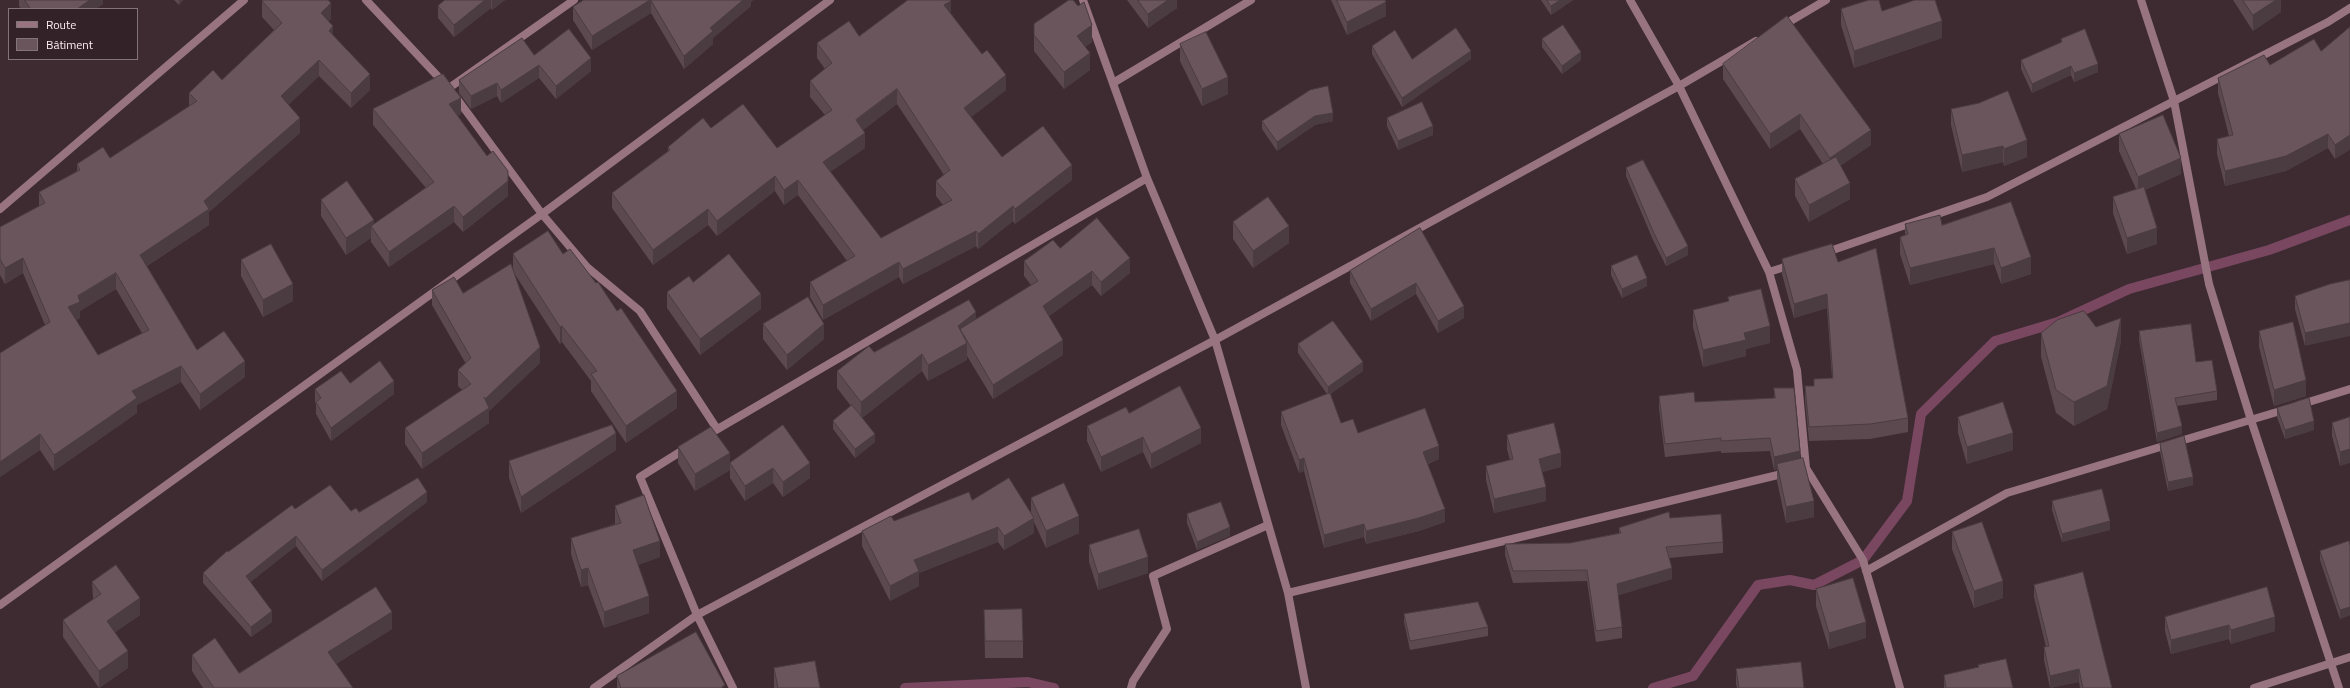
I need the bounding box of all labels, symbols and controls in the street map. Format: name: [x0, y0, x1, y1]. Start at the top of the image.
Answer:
legend: [8, 8, 138, 60]
text: Route: [46, 15, 76, 34]
text: Bâtiment: [46, 35, 93, 54]

